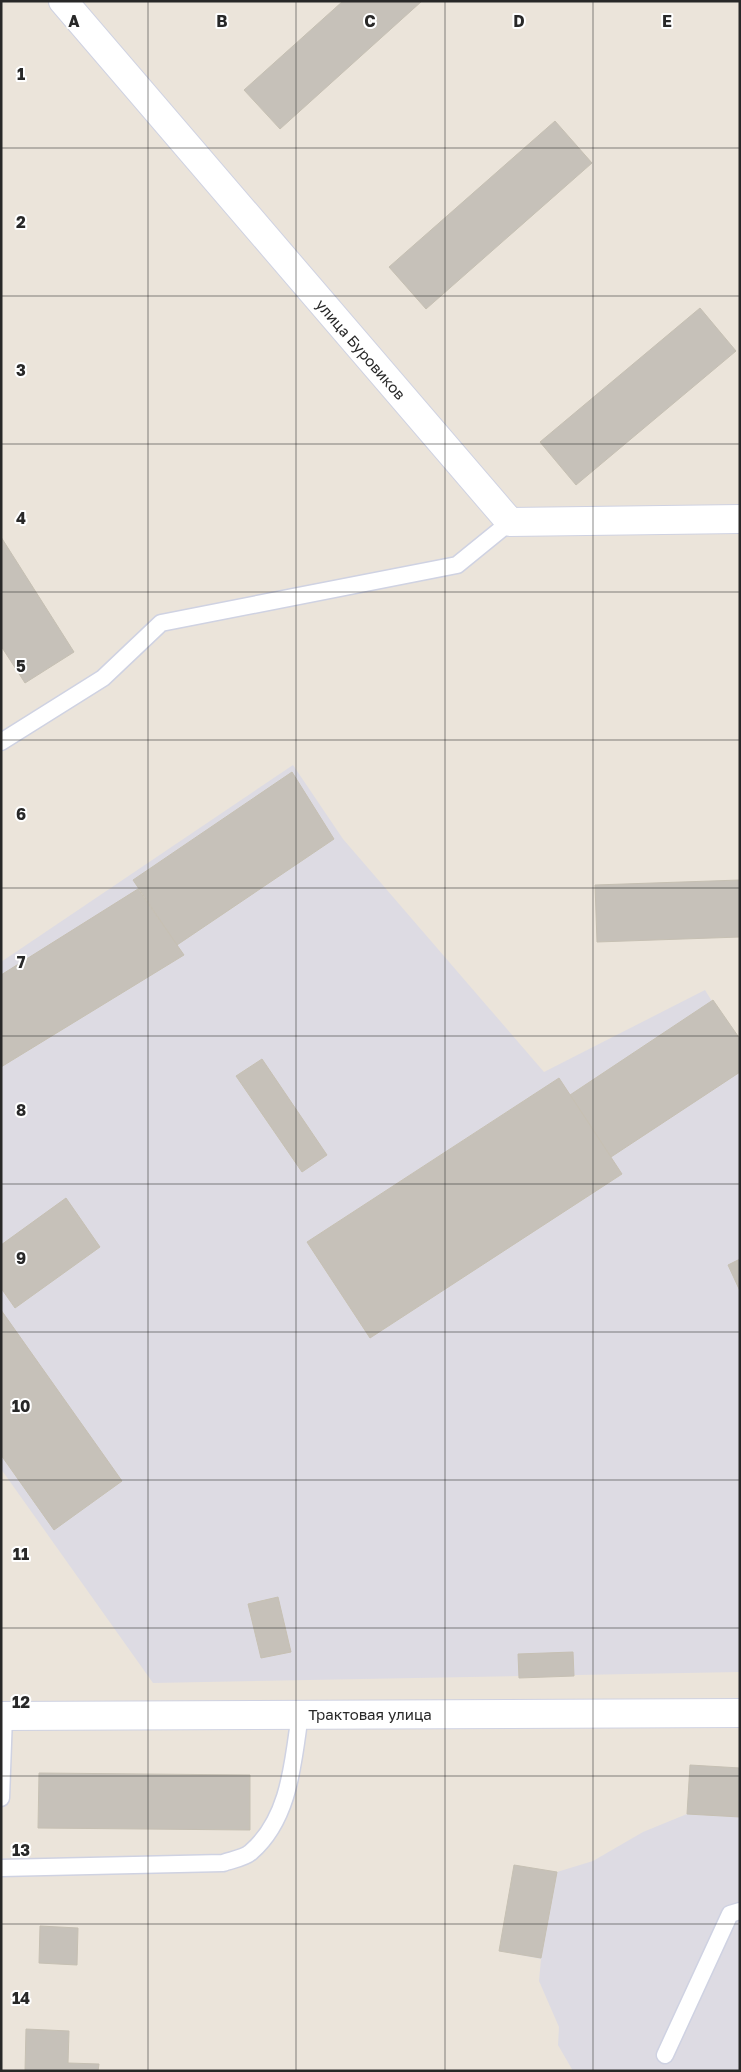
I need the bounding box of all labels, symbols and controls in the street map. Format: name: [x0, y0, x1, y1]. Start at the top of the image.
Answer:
text: A: [68, 11, 80, 31]
text: B: [216, 11, 228, 31]
text: C: [364, 11, 376, 31]
text: D: [513, 11, 525, 31]
text: E: [662, 11, 672, 31]
text: 1: [17, 64, 25, 84]
text: 2: [16, 212, 26, 232]
street label: улица Буровиков: [312, 295, 410, 403]
text: 3: [16, 360, 26, 380]
text: 4: [16, 508, 26, 528]
text: 5: [16, 656, 26, 676]
text: 6: [16, 804, 26, 824]
text: 7: [17, 952, 26, 972]
text: 8: [16, 1100, 26, 1120]
text: 9: [16, 1248, 26, 1268]
text: 10: [12, 1396, 30, 1416]
text: 11: [13, 1544, 29, 1564]
text: 12: [12, 1692, 30, 1712]
street label: Трактовая улица: [308, 1705, 432, 1723]
text: 13: [12, 1840, 30, 1860]
text: 14: [12, 1988, 30, 2008]

